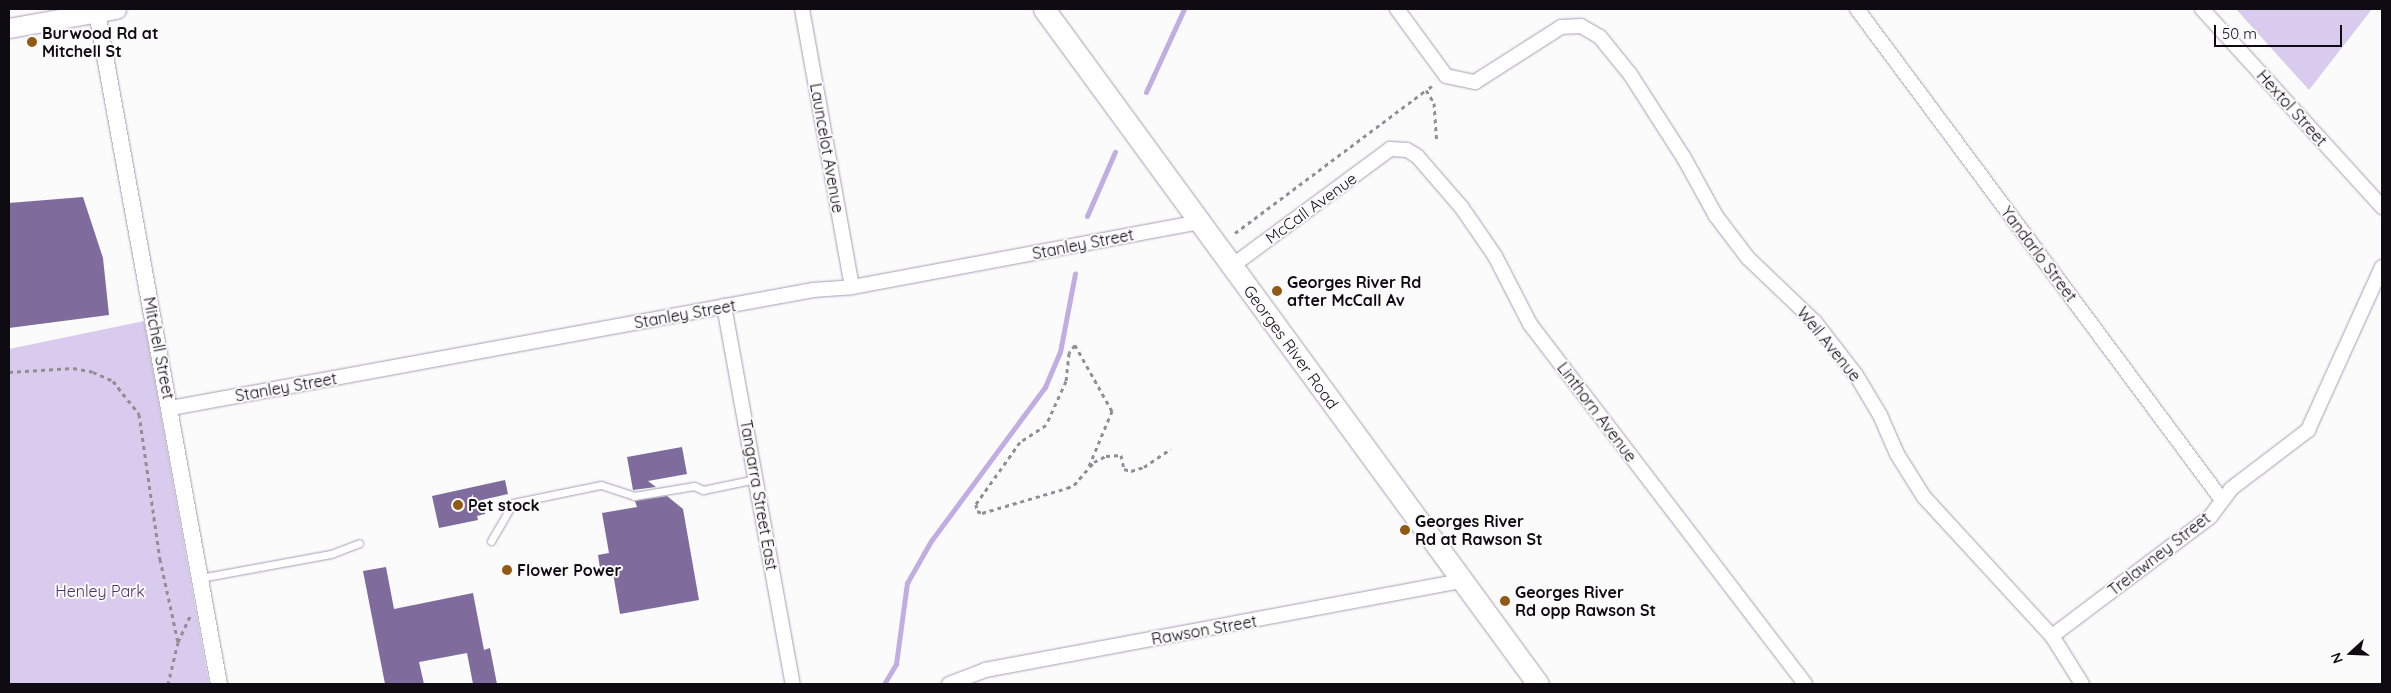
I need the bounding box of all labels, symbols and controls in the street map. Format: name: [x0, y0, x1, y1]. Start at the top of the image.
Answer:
scale bar: [2216, 15, 2344, 47]
place label: Burwood Rd at Mitchell St: [42, 23, 158, 61]
text: 50 m: [2222, 24, 2257, 43]
marker: Burwood Rd at Mitchell St: [26, 36, 38, 48]
street label: Hextol Street: [2253, 66, 2331, 150]
street label: Launcelot Avenue: [806, 82, 848, 214]
street label: McCall Avenue: [1262, 168, 1360, 248]
street label: Yandarlo Street: [1997, 203, 2081, 305]
street label: Stanley Street: [1031, 225, 1135, 263]
place label: Georges River Rd after McCall Av: [1287, 272, 1421, 310]
street label: Georges River Road: [1240, 281, 1342, 413]
marker: Georges River Rd after McCall Av: [1271, 285, 1283, 297]
street label: Mitchell Street: [140, 295, 178, 401]
street label: Stanley Street: [633, 296, 737, 332]
street label: Weil Avenue: [1793, 303, 1865, 385]
street label: Linthorn Avenue: [1553, 358, 1641, 466]
street label: Stanley Street: [234, 369, 338, 405]
street label: Tangarra Street East: [736, 418, 782, 572]
place label: Pet stock: [468, 495, 540, 515]
marker: Pet stock: [452, 499, 464, 511]
street label: Trelawney Street: [2104, 508, 2214, 600]
place label: Georges River Rd at Rawson St: [1415, 511, 1543, 549]
marker: Georges River Rd at Rawson St: [1399, 524, 1411, 536]
place label: Flower Power: [517, 560, 621, 580]
marker: Flower Power: [501, 564, 513, 576]
park label: Henley Park: [55, 581, 145, 601]
place label: Georges River Rd opp Rawson St: [1515, 582, 1656, 620]
marker: Georges River Rd opp Rawson St: [1499, 595, 1511, 607]
street label: Rawson Street: [1150, 611, 1258, 649]
north arrow: [2326, 628, 2376, 678]
text: N: [2327, 650, 2347, 666]

